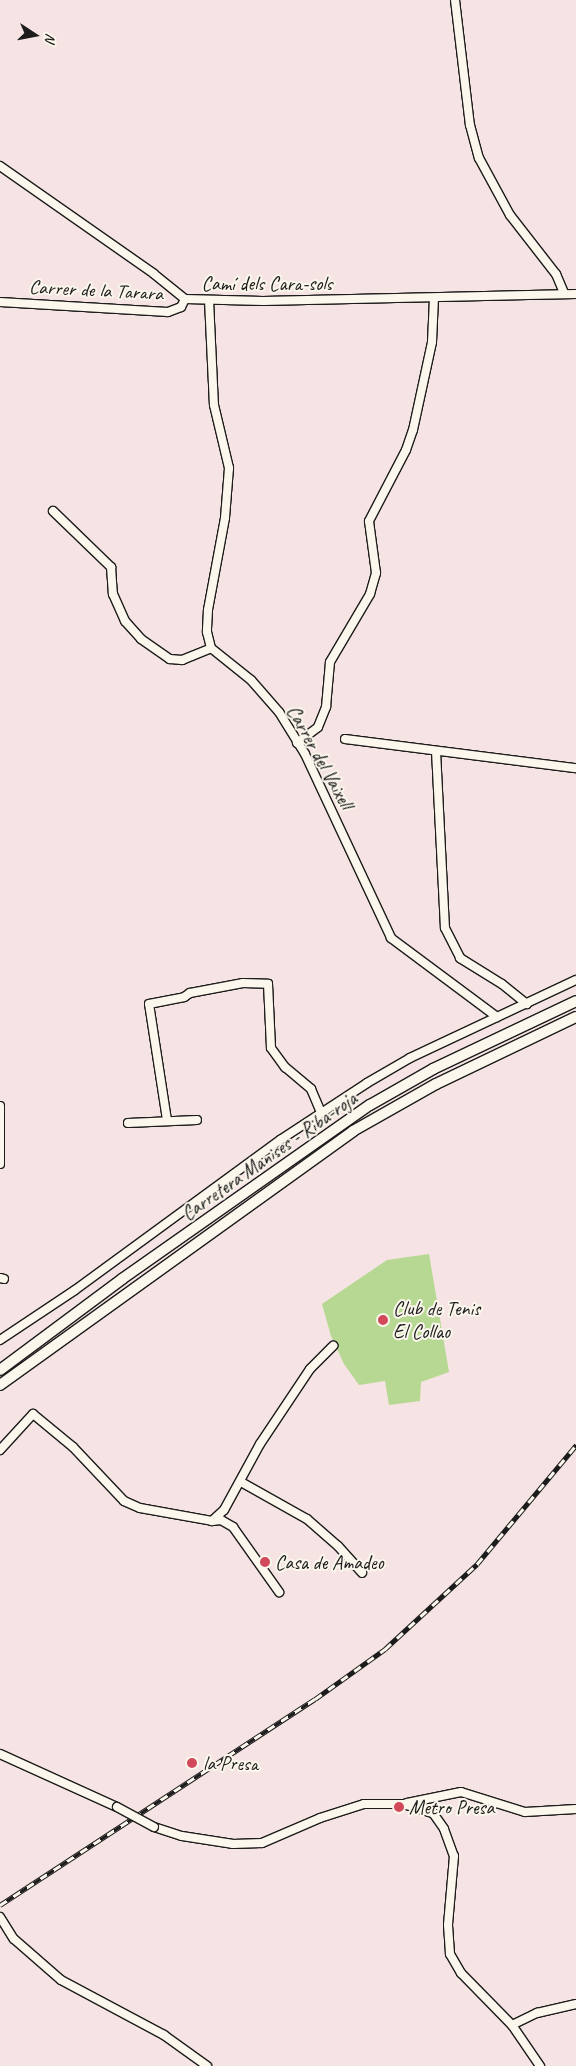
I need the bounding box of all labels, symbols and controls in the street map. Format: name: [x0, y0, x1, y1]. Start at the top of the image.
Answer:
north arrow: [10, 10, 60, 60]
text: N: [41, 32, 59, 44]
street label: Camí dels Cara-sols: [201, 271, 333, 295]
street label: Carrer de la Tarara: [28, 275, 164, 305]
street label: Carrer del Vaixell: [282, 701, 358, 813]
street label: Carretera Manises - Riba-roja: [176, 1086, 362, 1226]
place label: Club de Tenis El Collao: [393, 1296, 479, 1343]
marker: Club de Tenis El Collao: [377, 1314, 389, 1326]
place label: Casa de Amadeo: [275, 1550, 383, 1574]
marker: Casa de Amadeo: [259, 1556, 271, 1568]
place label: la Presa: [203, 1751, 258, 1775]
marker: la Presa: [185, 1756, 199, 1770]
place label: Metro Presa: [409, 1795, 493, 1819]
marker: Metro Presa: [393, 1801, 405, 1813]

